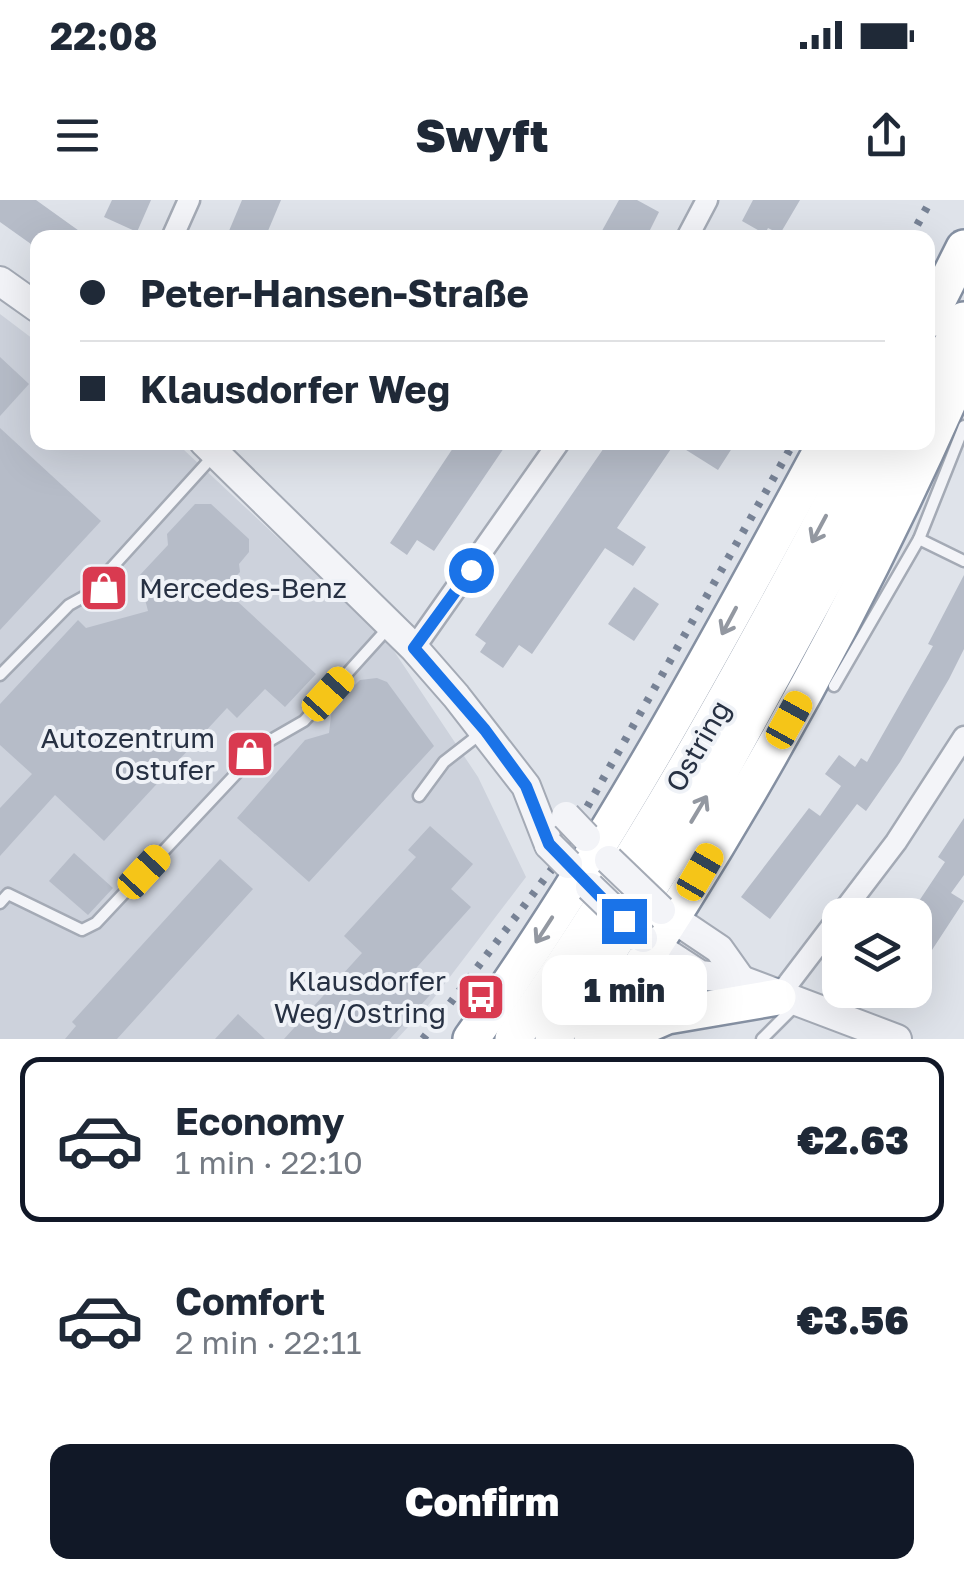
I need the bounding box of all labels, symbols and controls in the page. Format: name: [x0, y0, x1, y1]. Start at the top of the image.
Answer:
text: 22:08: [50, 13, 158, 58]
icon: menu: [50, 108, 105, 163]
text: Swyft: [416, 108, 548, 162]
icon: share: [859, 108, 914, 163]
text: Peter-Hansen-Straße: [140, 270, 529, 315]
text: Klausdorfer Weg: [140, 366, 450, 411]
one-way arrow: [809, 513, 828, 543]
route start: [449, 548, 494, 593]
shop icon: Mercedes-Benz: [78, 562, 130, 614]
place label: Mercedes-Benz: [139, 571, 347, 604]
one-way arrow: [719, 605, 739, 635]
car: [297, 662, 359, 726]
car: [761, 686, 817, 754]
street label: Ostring: [658, 694, 737, 797]
place label: Autozentrum Ostufer: [41, 721, 215, 786]
shop icon: Autozentrum Ostufer: [224, 728, 276, 780]
one-way arrow: [689, 795, 709, 824]
car: [672, 839, 728, 905]
car: [113, 840, 175, 904]
map controls: [822, 898, 932, 1008]
button: layers: [822, 898, 932, 1008]
route end: [602, 899, 647, 944]
one-way arrow: [533, 915, 554, 944]
callout: 1 min: [542, 956, 706, 1026]
place label: Klausdorfer Weg/Ostring: [274, 964, 446, 1029]
bus stop icon: Klausdorfer Weg/Ostring: [455, 971, 507, 1023]
text: 1 min: [584, 971, 665, 1009]
icon: car: [55, 1095, 145, 1185]
text: Economy: [175, 1098, 344, 1143]
text: €2.63: [797, 1117, 909, 1162]
text: 1 min · 22:10: [175, 1143, 363, 1181]
icon: car: [55, 1275, 145, 1365]
text: Comfort: [175, 1278, 325, 1323]
text: €3.56: [797, 1297, 909, 1342]
text: 2 min · 22:11: [175, 1323, 362, 1361]
button: Confirm: [50, 1444, 914, 1559]

